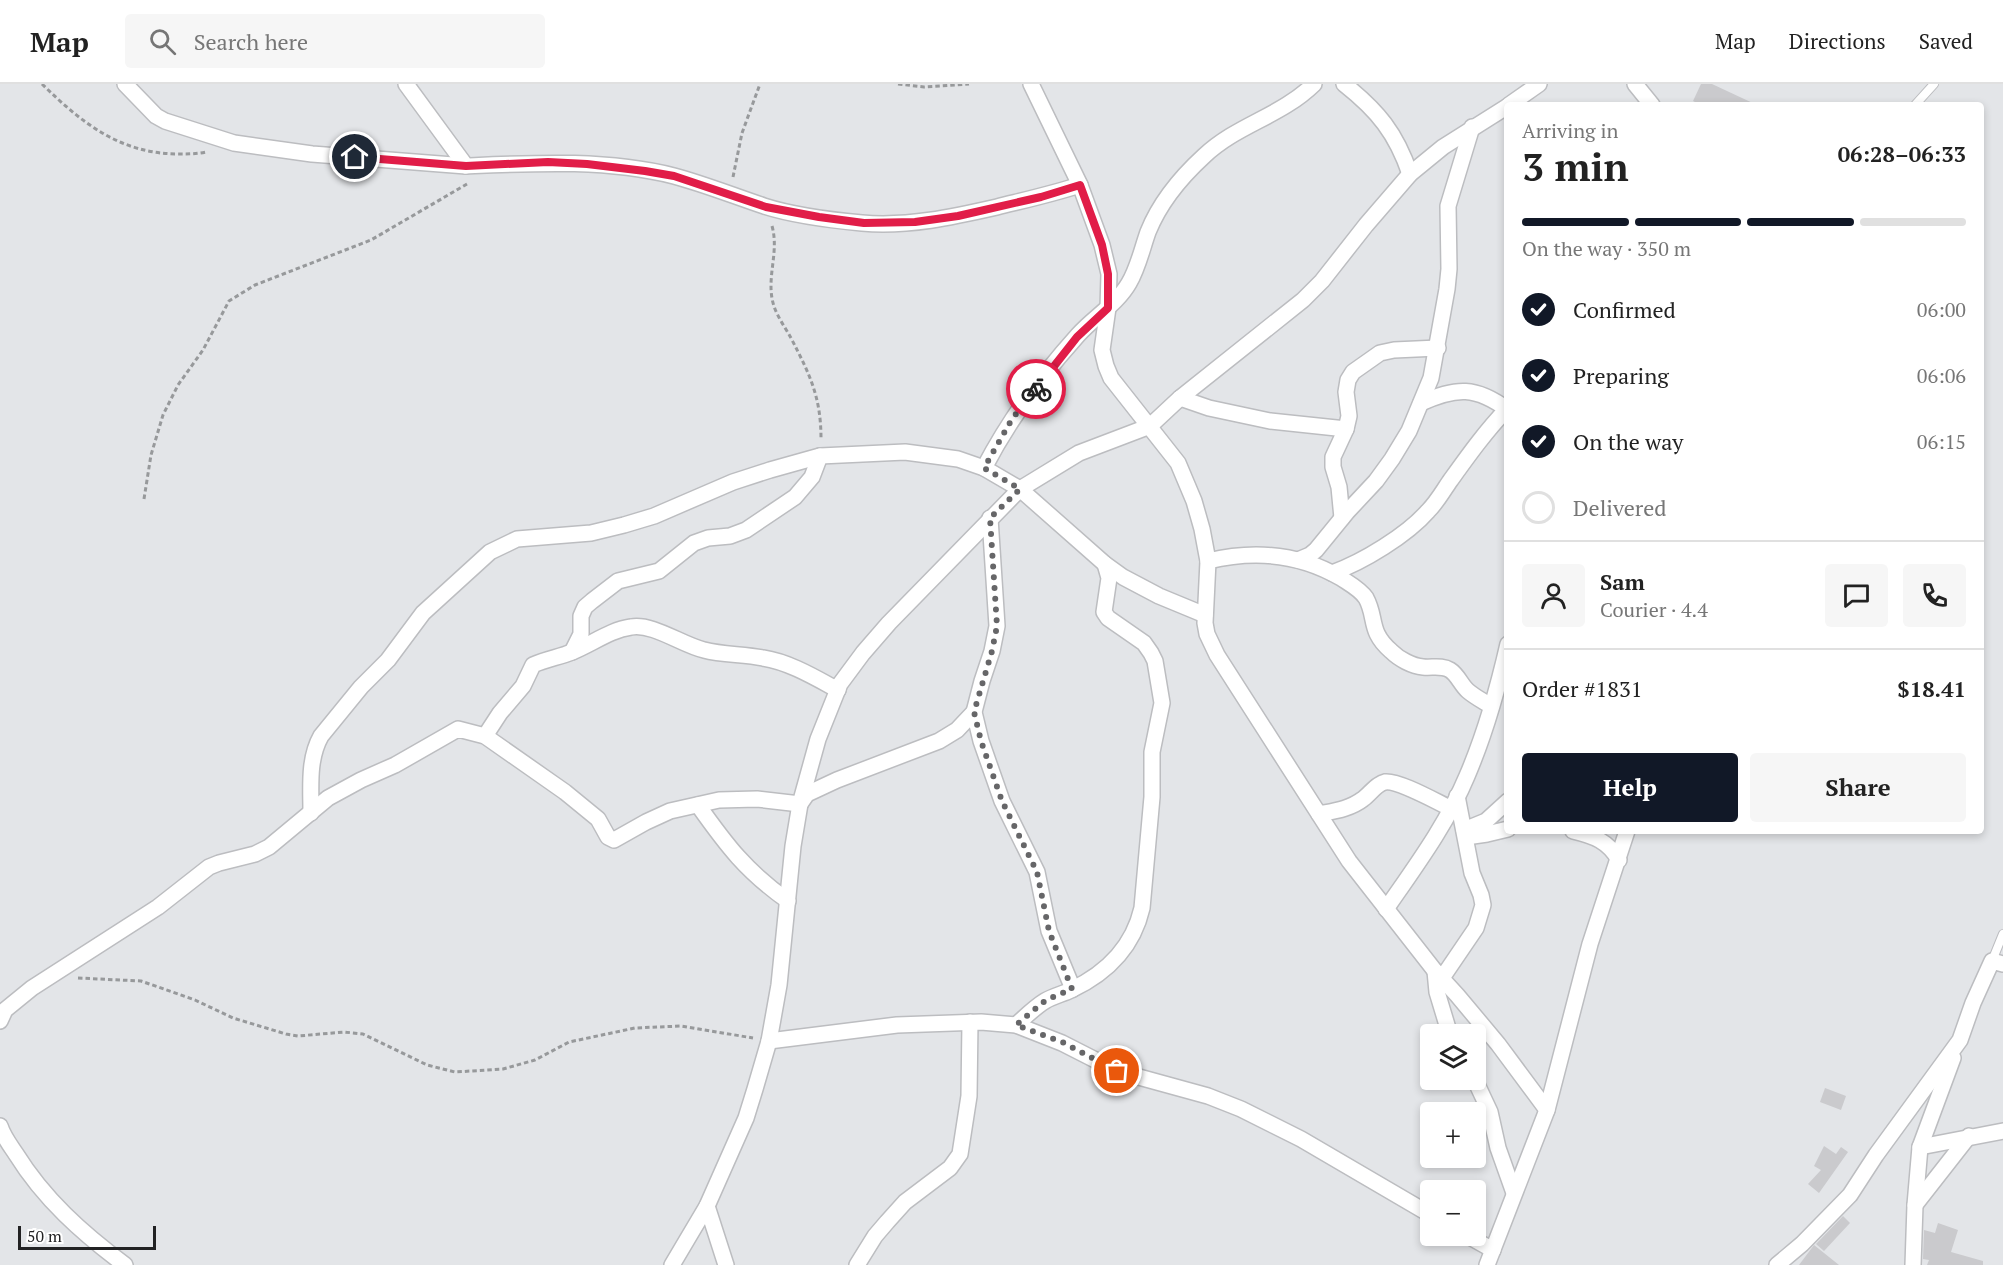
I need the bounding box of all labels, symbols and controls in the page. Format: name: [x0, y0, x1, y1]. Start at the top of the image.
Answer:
search box: [125, 14, 545, 68]
text: Map: [30, 23, 89, 60]
icon: search: [146, 25, 179, 58]
text: Search here: [194, 27, 308, 56]
text: Map: [1715, 27, 1756, 55]
text: Directions: [1789, 27, 1886, 55]
text: Saved: [1919, 27, 1973, 55]
text: Arriving in: [1522, 117, 1618, 144]
pin: [329, 131, 380, 182]
text: 06:28–06:33: [1838, 139, 1966, 168]
icon: home: [338, 140, 371, 173]
text: 3 min: [1522, 140, 1629, 192]
text: On the way · 350 m: [1522, 235, 1691, 262]
icon: check: [1522, 293, 1555, 326]
text: Confirmed: [1573, 295, 1676, 324]
text: 06:00: [1917, 296, 1966, 323]
courier: [1006, 359, 1066, 419]
icon: check: [1522, 359, 1555, 392]
text: Preparing: [1573, 361, 1669, 390]
text: 06:06: [1917, 362, 1966, 389]
icon: bike: [1020, 373, 1053, 406]
icon: check: [1522, 425, 1555, 458]
text: On the way: [1573, 427, 1683, 456]
text: 06:15: [1917, 428, 1966, 455]
text: Delivered: [1573, 493, 1666, 522]
button: person: [1522, 564, 1585, 627]
button: chat: [1825, 564, 1888, 627]
button: phone: [1903, 564, 1966, 627]
text: Sam: [1600, 567, 1645, 596]
text: Courier · 4.4: [1600, 596, 1708, 623]
text: Order #1831: [1522, 674, 1642, 703]
text: $18.41: [1897, 674, 1966, 703]
button: Help: [1522, 753, 1738, 822]
button: Share: [1750, 753, 1966, 822]
map controls: [1420, 1024, 1486, 1246]
button: layers: [1420, 1024, 1486, 1090]
pin: [1091, 1045, 1142, 1096]
icon: bag: [1100, 1054, 1133, 1087]
button: +: [1420, 1102, 1486, 1168]
button: −: [1420, 1180, 1486, 1246]
scale bar: [18, 1223, 156, 1250]
text: 50 m: [27, 1225, 62, 1247]

